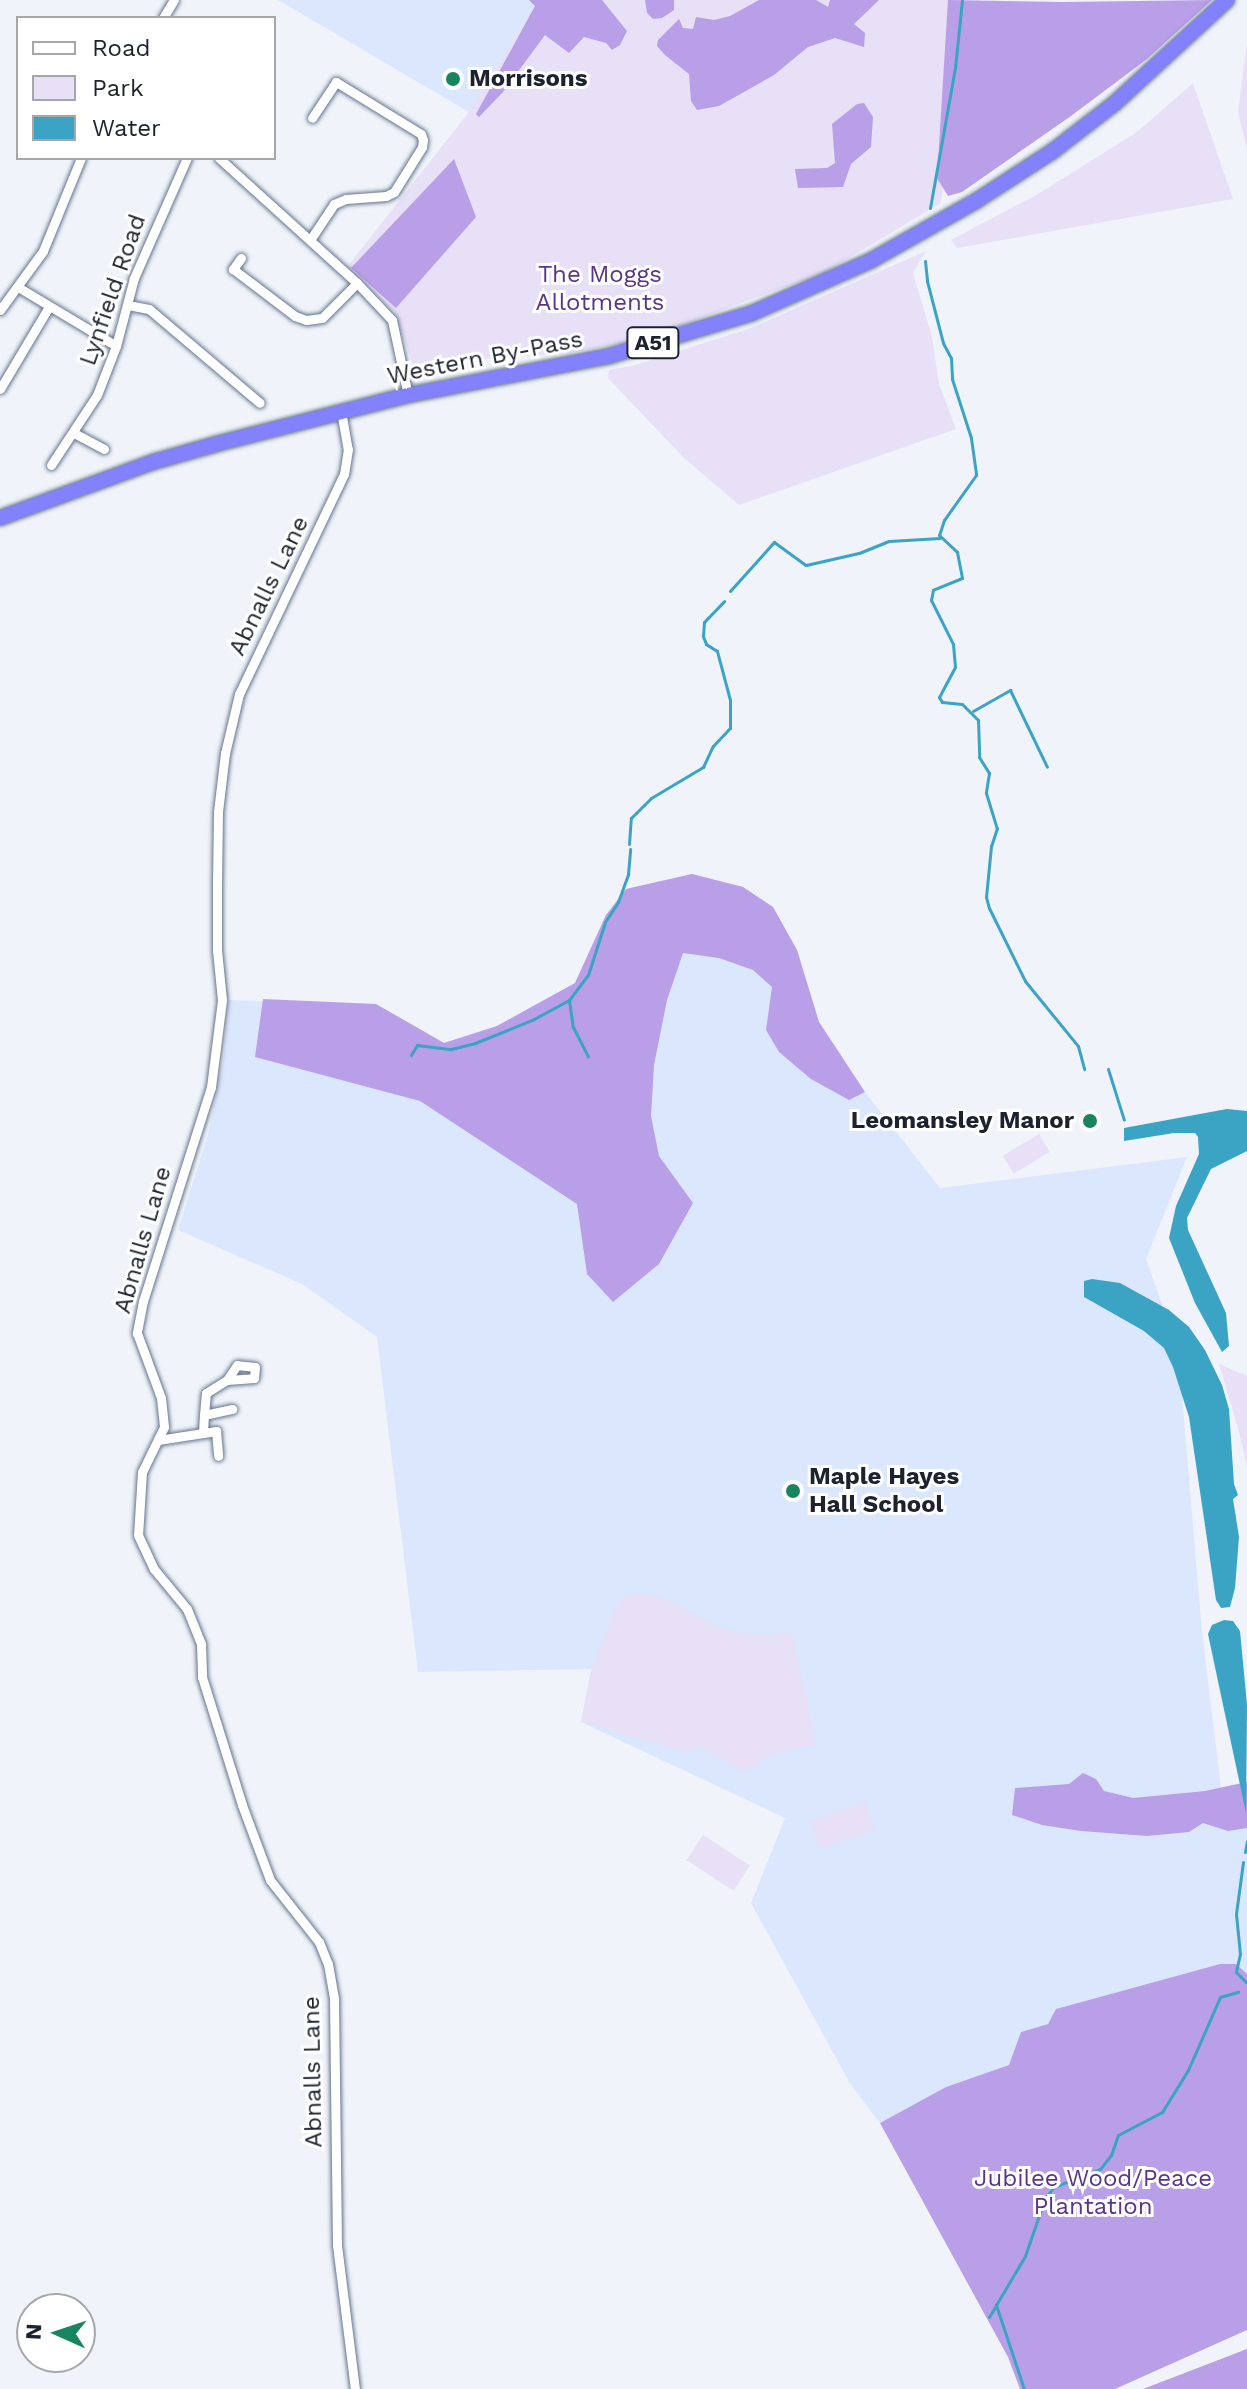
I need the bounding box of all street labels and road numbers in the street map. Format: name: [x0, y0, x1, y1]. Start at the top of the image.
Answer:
street label: Lynfield Road: [74, 211, 152, 369]
street label: Western By-Pass: [385, 325, 585, 391]
road number: A51: [625, 325, 681, 361]
street label: Abnalls Lane: [223, 512, 315, 660]
street label: Abnalls Lane: [108, 1163, 178, 1317]
street label: Abnalls Lane: [297, 1996, 329, 2148]

